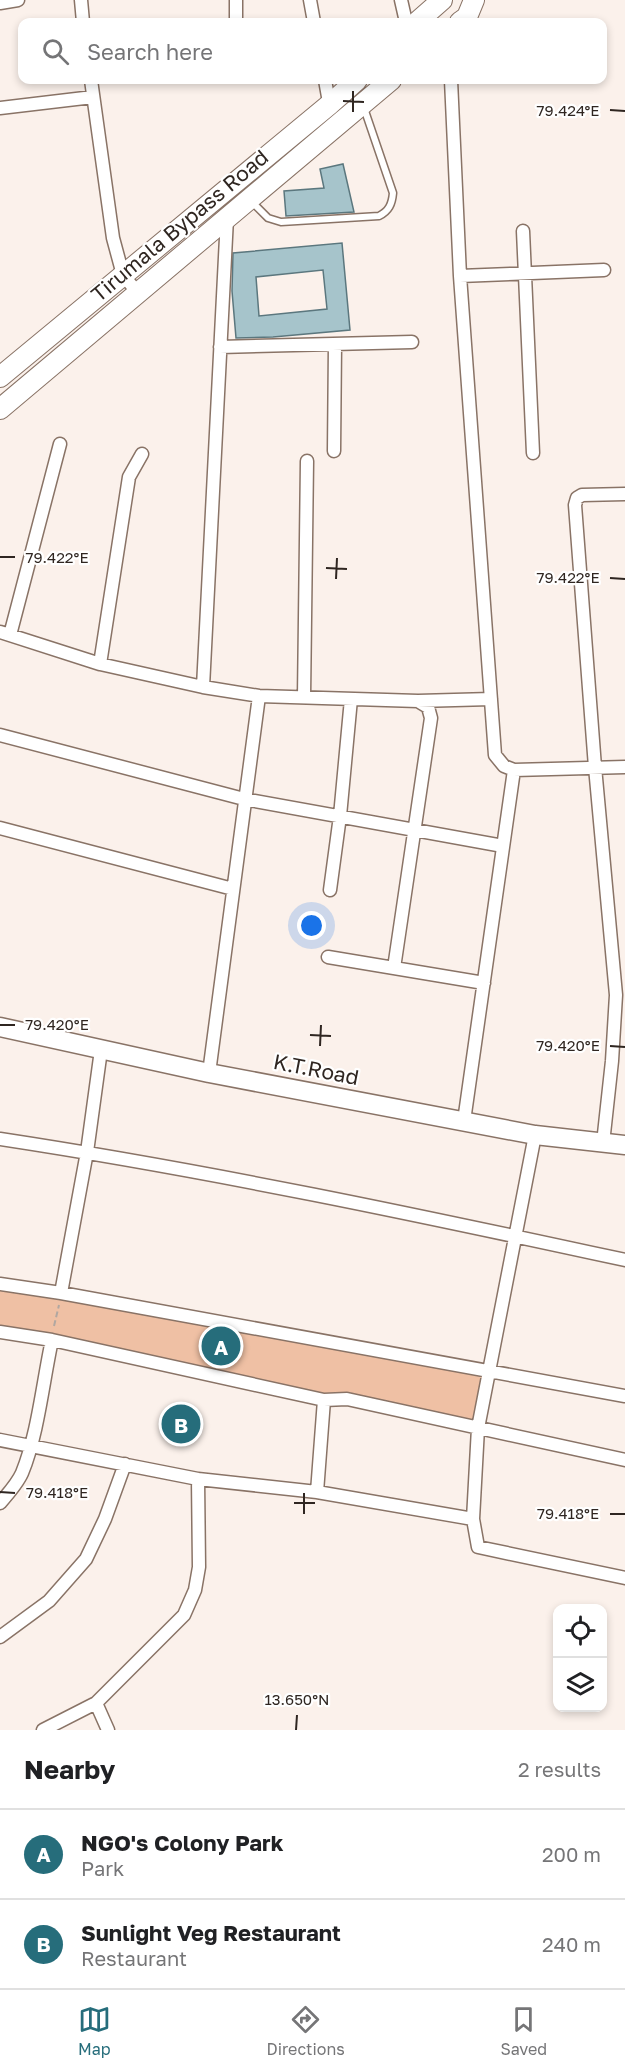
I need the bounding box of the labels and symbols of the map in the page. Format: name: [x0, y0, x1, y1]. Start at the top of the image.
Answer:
text: 79.424°E: [537, 101, 599, 119]
street label: Tirumala Bypass Road: [86, 144, 273, 307]
text: 79.422°E: [25, 548, 89, 566]
text: 79.422°E: [536, 568, 600, 586]
your location: [297, 911, 326, 940]
text: 79.420°E: [25, 1015, 89, 1033]
text: 79.420°E: [536, 1036, 600, 1054]
street label: K.T.Road: [271, 1048, 361, 1090]
pin: A: [202, 1324, 240, 1368]
pin: B: [162, 1402, 201, 1446]
text: 79.418°E: [26, 1483, 88, 1501]
text: 79.418°E: [537, 1504, 599, 1522]
text: 13.650°N: [265, 1690, 329, 1708]

